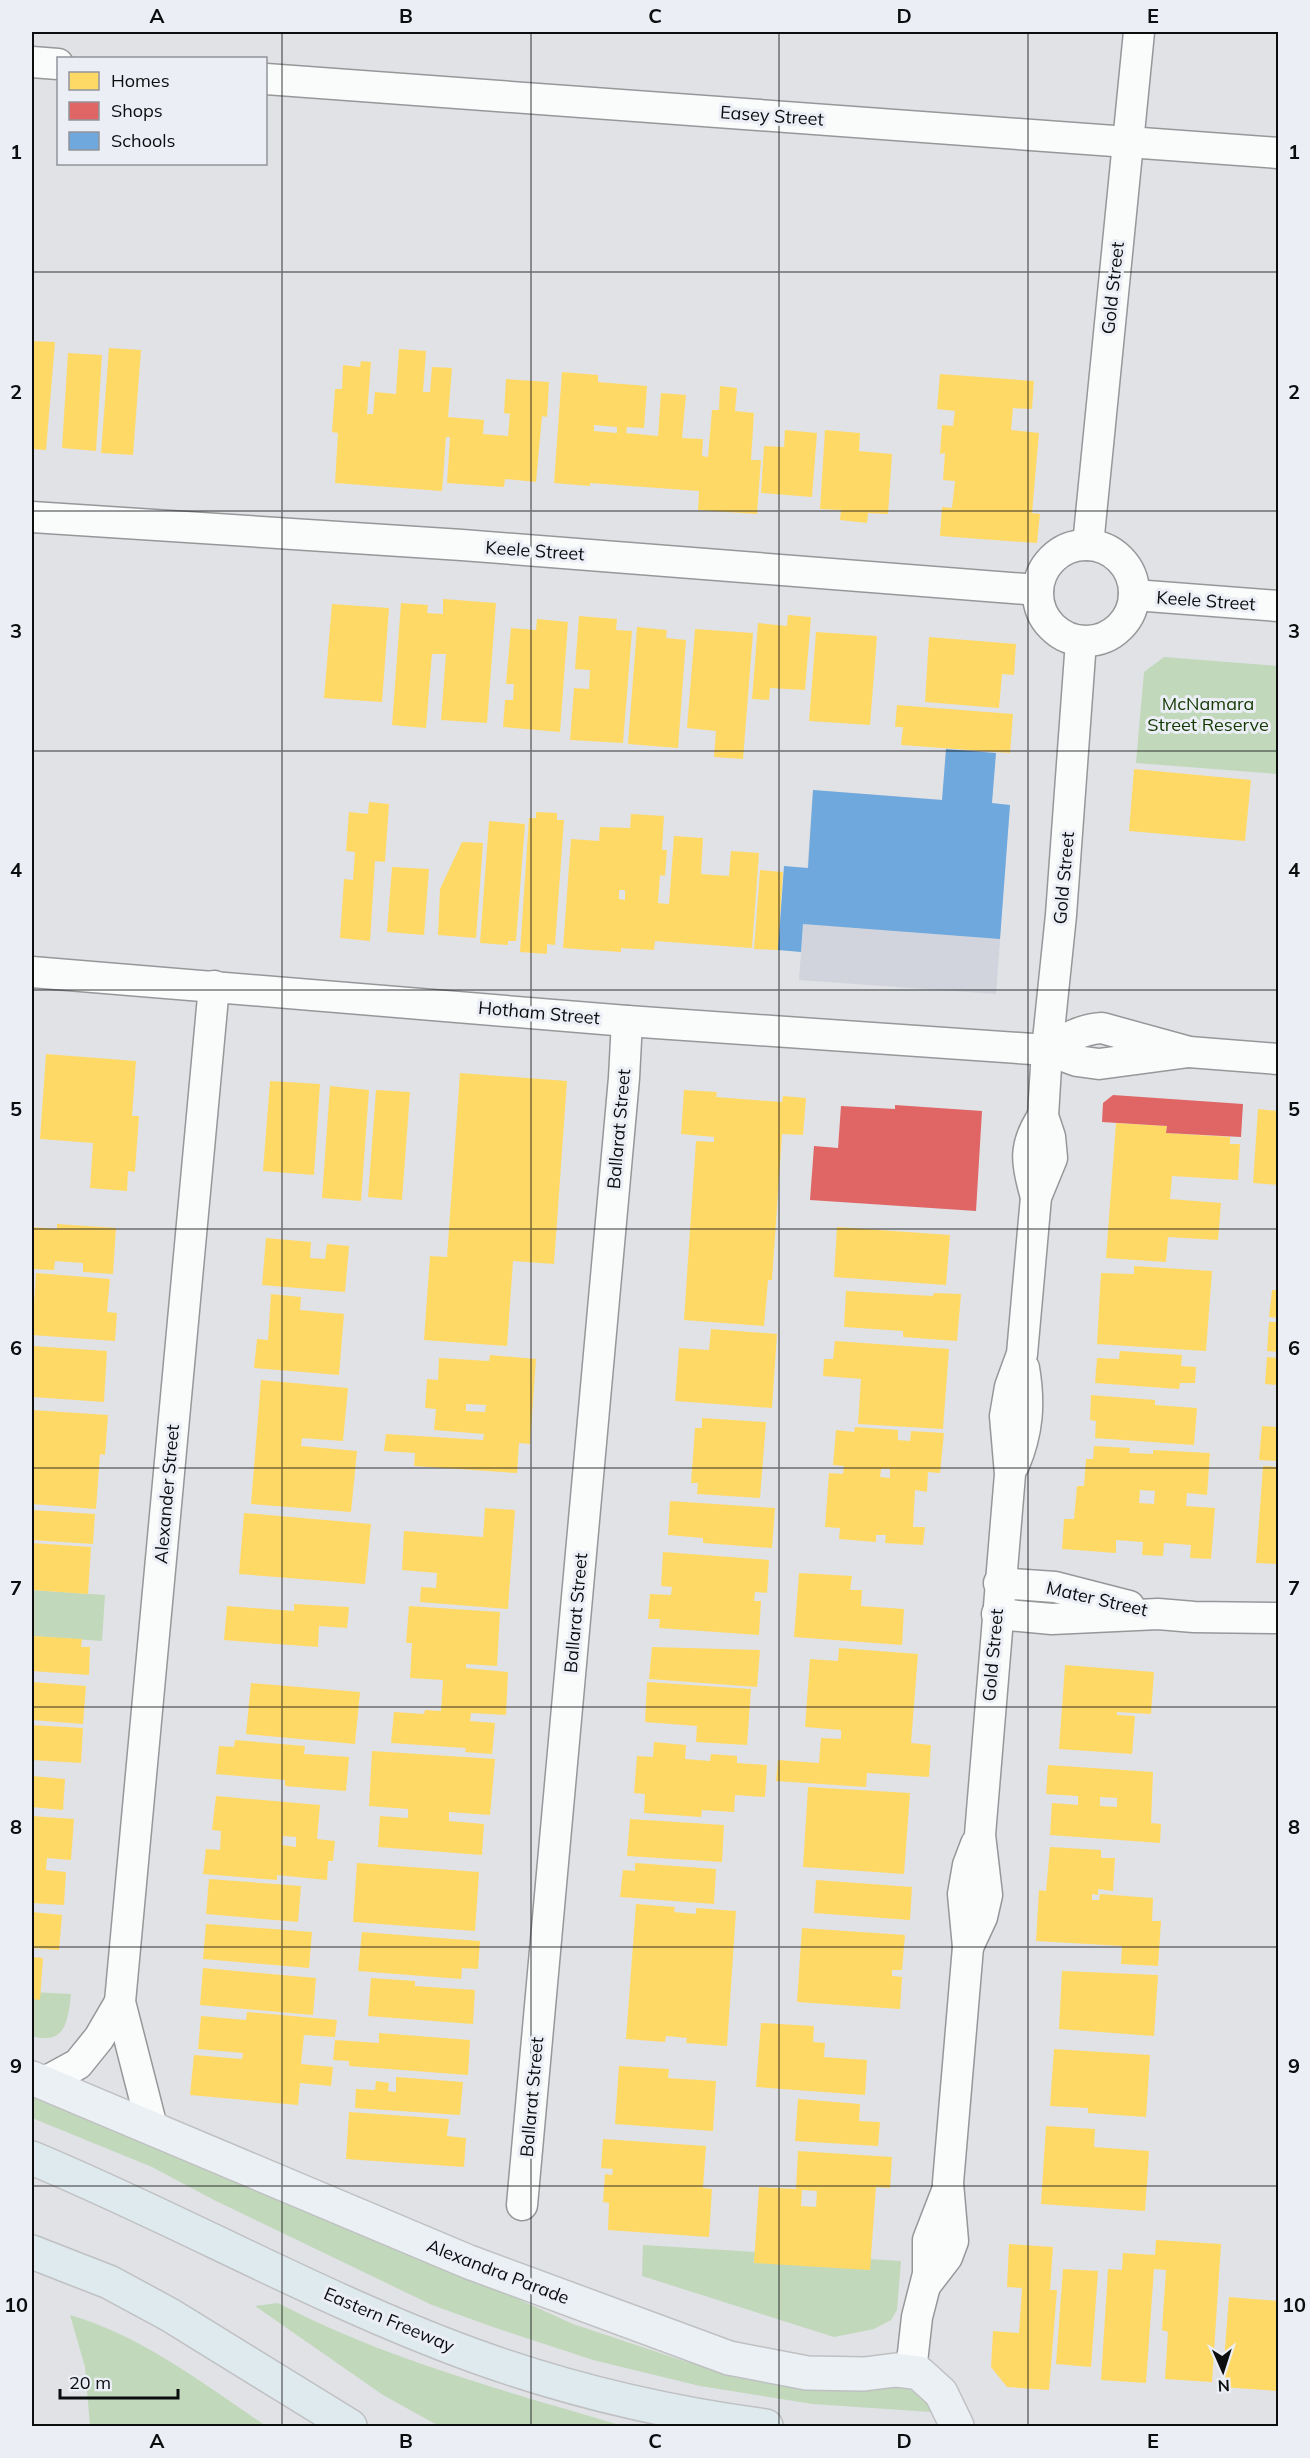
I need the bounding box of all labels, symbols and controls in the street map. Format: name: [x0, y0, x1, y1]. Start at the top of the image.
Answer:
text: A: [150, 3, 165, 28]
text: B: [399, 3, 413, 28]
text: C: [648, 3, 662, 28]
text: D: [896, 3, 912, 28]
text: E: [1147, 3, 1159, 28]
legend: [57, 57, 267, 165]
text: Homes: [111, 69, 170, 92]
text: Shops: [111, 99, 163, 122]
street label: Easey Street: [719, 100, 825, 131]
text: Schools: [111, 129, 176, 152]
text: 1: [10, 139, 22, 164]
text: 1: [1288, 139, 1300, 164]
street label: Gold Street: [1096, 241, 1129, 335]
text: 2: [10, 379, 22, 404]
text: 2: [1288, 379, 1300, 404]
street label: Keele Street: [485, 536, 585, 565]
street label: Keele Street: [1156, 586, 1256, 615]
text: 3: [10, 618, 22, 643]
text: 3: [1288, 618, 1300, 643]
park label: McNamara Street Reserve: [1147, 692, 1269, 736]
street label: Gold Street: [1048, 831, 1079, 925]
text: 4: [10, 857, 22, 882]
text: 4: [1288, 857, 1300, 882]
street label: Hotham Street: [477, 996, 601, 1029]
street label: Ballarat Street: [602, 1068, 635, 1190]
text: 5: [10, 1096, 22, 1121]
text: 5: [1288, 1096, 1300, 1121]
text: 6: [10, 1335, 22, 1360]
text: 6: [1288, 1335, 1300, 1360]
street label: Alexander Street: [149, 1423, 184, 1565]
street label: Ballarat Street: [559, 1552, 592, 1674]
text: 7: [10, 1575, 22, 1600]
text: 7: [1288, 1575, 1300, 1600]
street label: Mater Street: [1044, 1576, 1150, 1621]
street label: Gold Street: [977, 1608, 1008, 1702]
text: 8: [10, 1814, 22, 1839]
text: 8: [1288, 1814, 1300, 1839]
street label: Ballarat Street: [515, 2036, 548, 2158]
text: 9: [10, 2053, 22, 2078]
text: 9: [1288, 2053, 1300, 2078]
street label: Alexandra Parade: [424, 2234, 573, 2309]
street label: Eastern Freeway: [321, 2282, 458, 2358]
text: 10: [4, 2292, 28, 2317]
text: 10: [1282, 2292, 1306, 2317]
north arrow: [1193, 2341, 1253, 2401]
scale bar: [60, 2362, 178, 2400]
text: 20 m: [69, 2371, 111, 2394]
text: N: [1217, 2376, 1230, 2396]
text: A: [150, 2428, 165, 2453]
text: B: [399, 2428, 413, 2453]
text: C: [648, 2428, 662, 2453]
text: D: [896, 2428, 912, 2453]
text: E: [1147, 2428, 1159, 2453]

